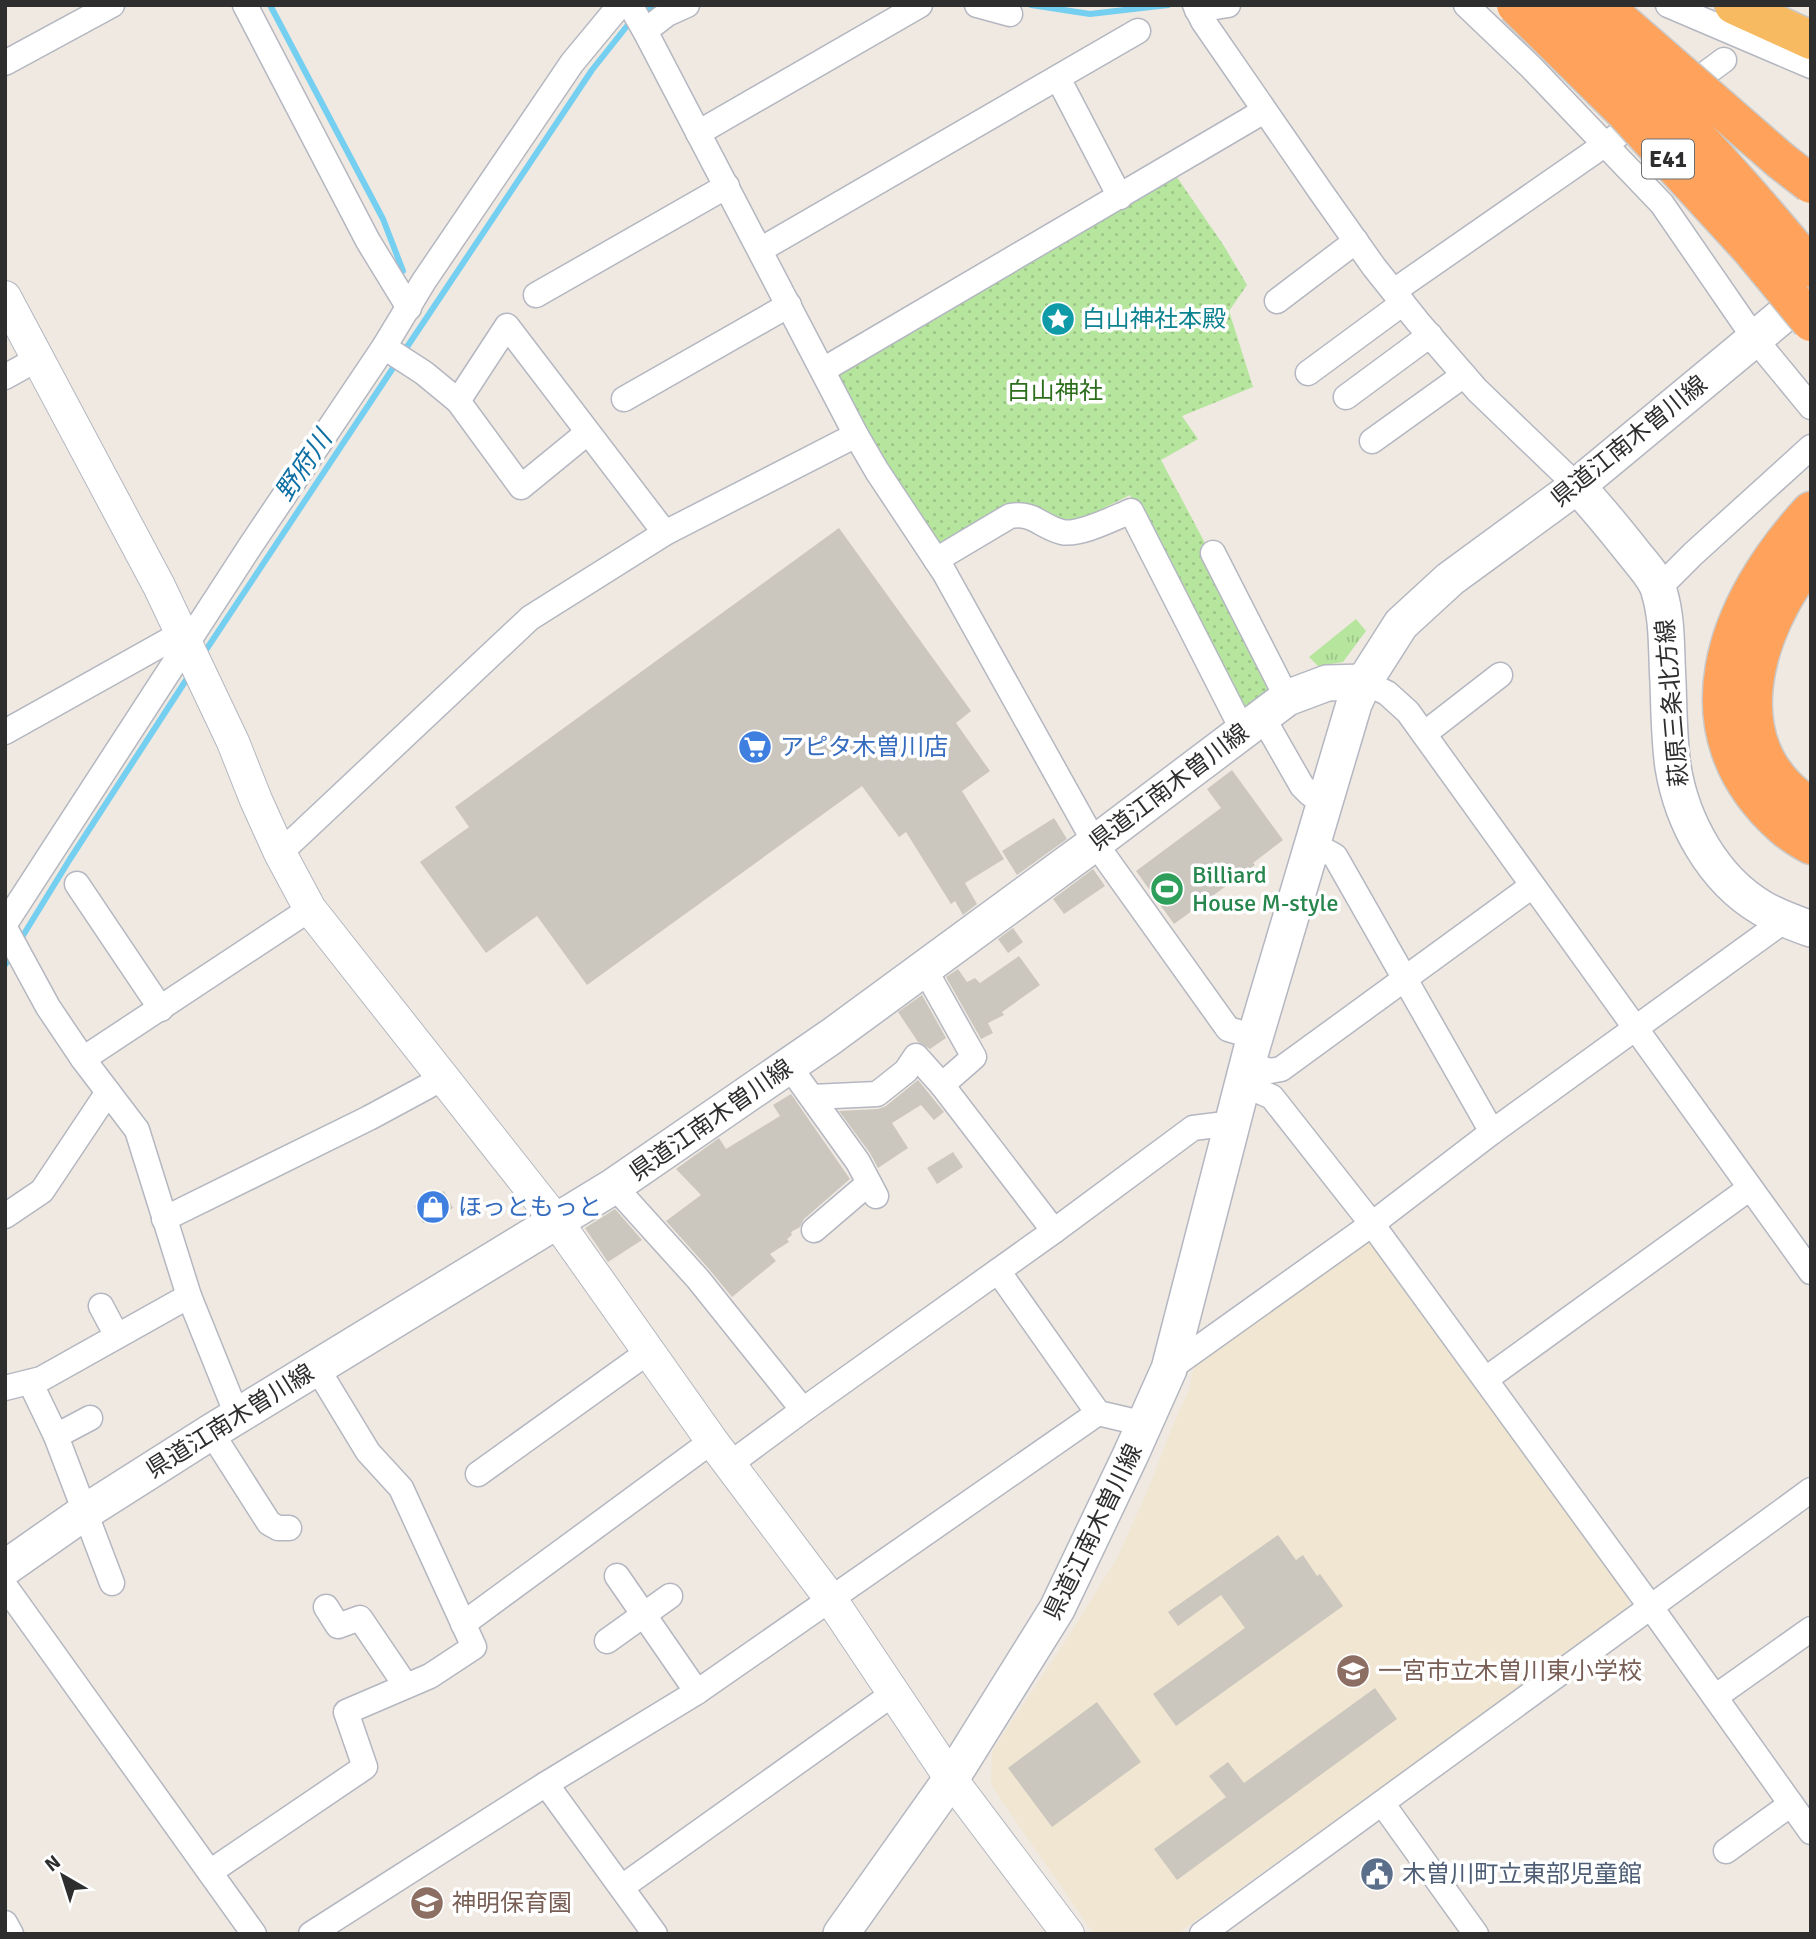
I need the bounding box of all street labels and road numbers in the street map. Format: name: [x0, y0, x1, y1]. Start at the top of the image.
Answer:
road number: E41: [1642, 140, 1694, 178]
street label: 県道江南木曽川線: [1545, 369, 1713, 513]
street label: 萩原三条北方線: [1650, 618, 1694, 788]
street label: 県道江南木曽川線: [1083, 717, 1255, 857]
street label: 県道江南木曽川線: [624, 1053, 798, 1187]
street label: 県道江南木曽川線: [141, 1357, 319, 1485]
street label: 県道江南木曽川線: [1037, 1439, 1149, 1625]

